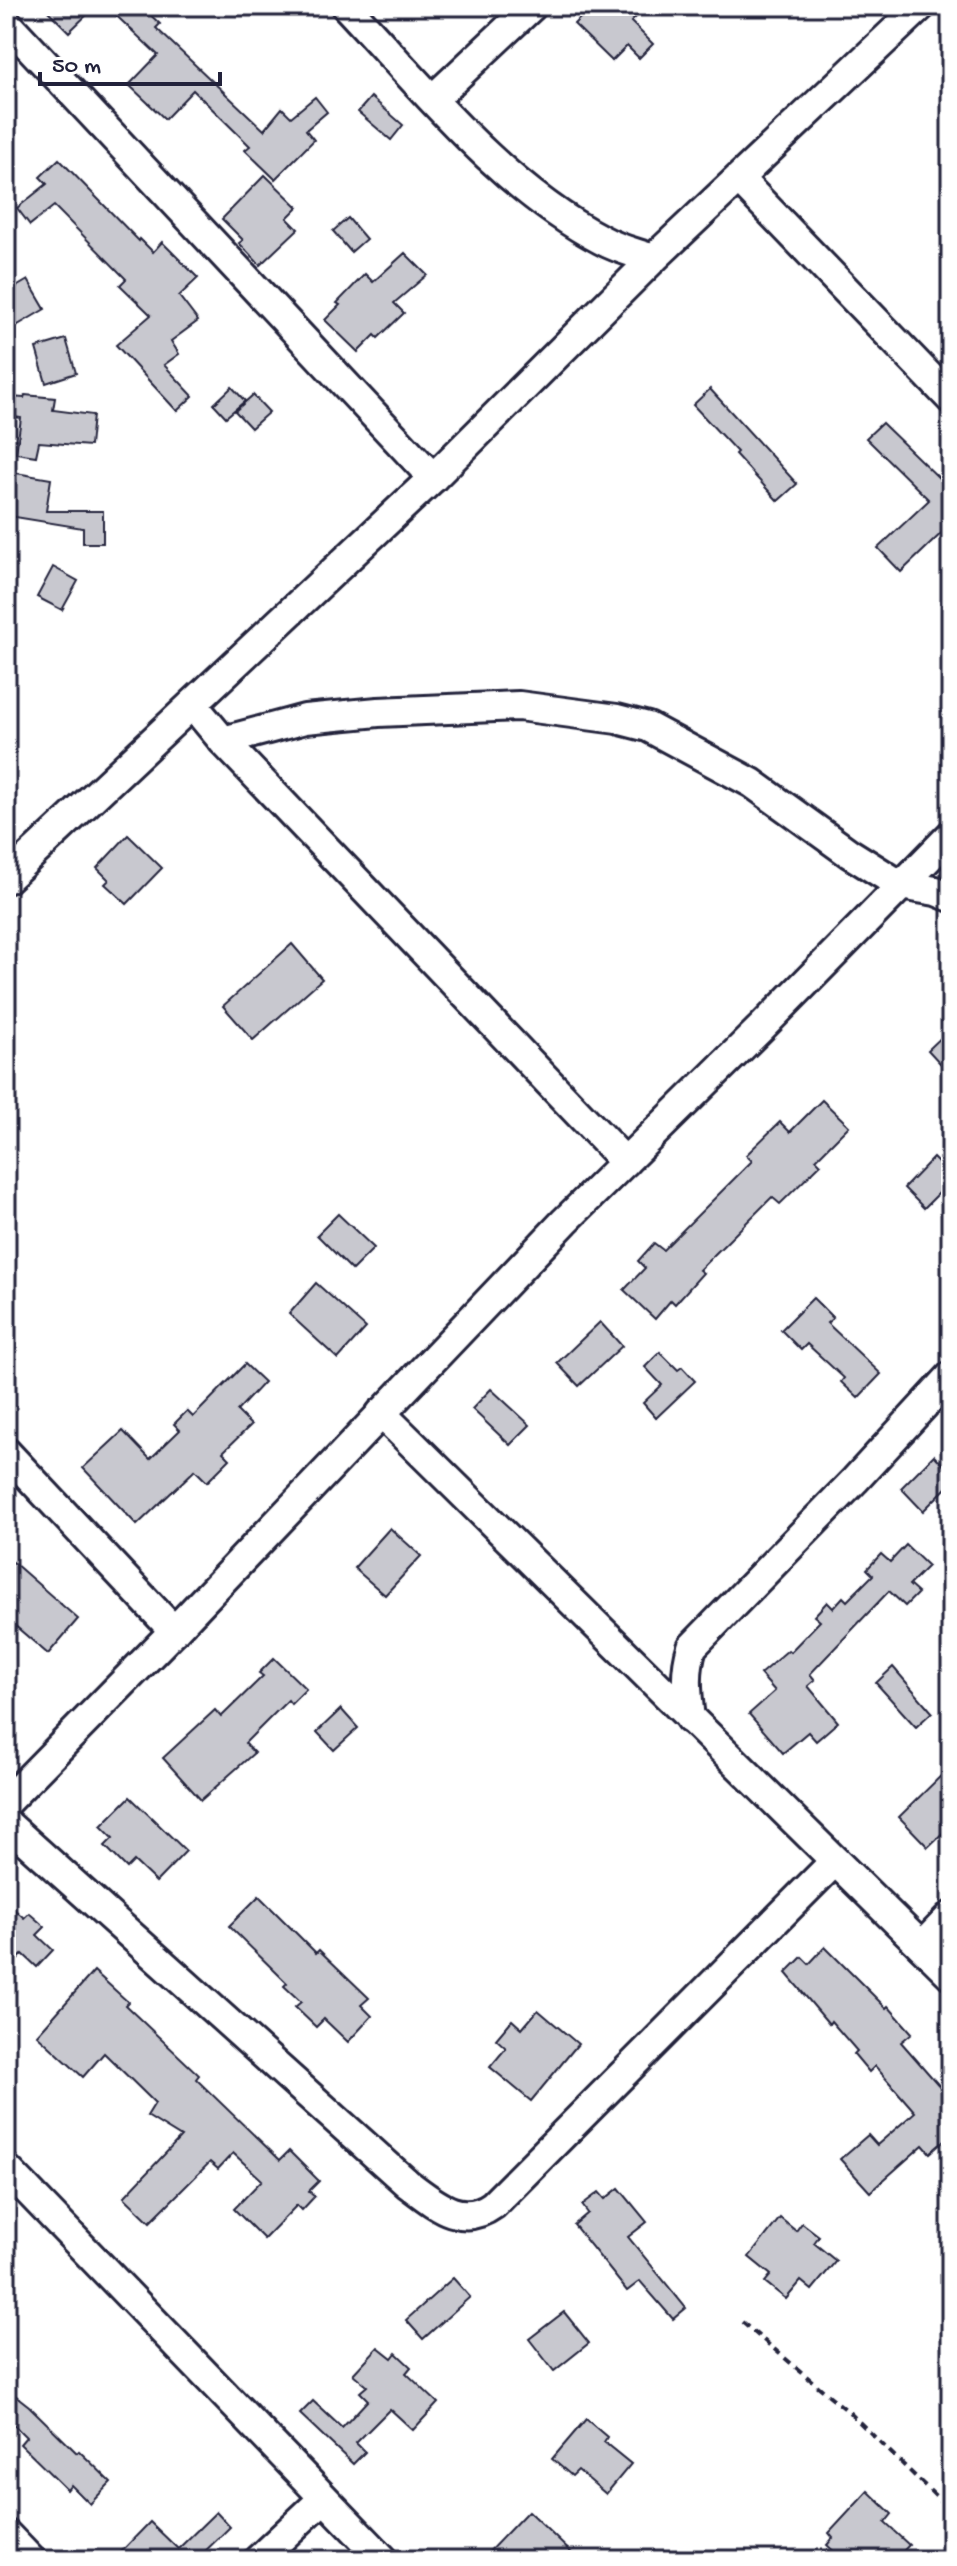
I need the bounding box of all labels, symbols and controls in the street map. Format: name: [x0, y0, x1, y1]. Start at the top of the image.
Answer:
scale bar: [40, 36, 220, 86]
text: 50 m: [52, 53, 101, 82]

